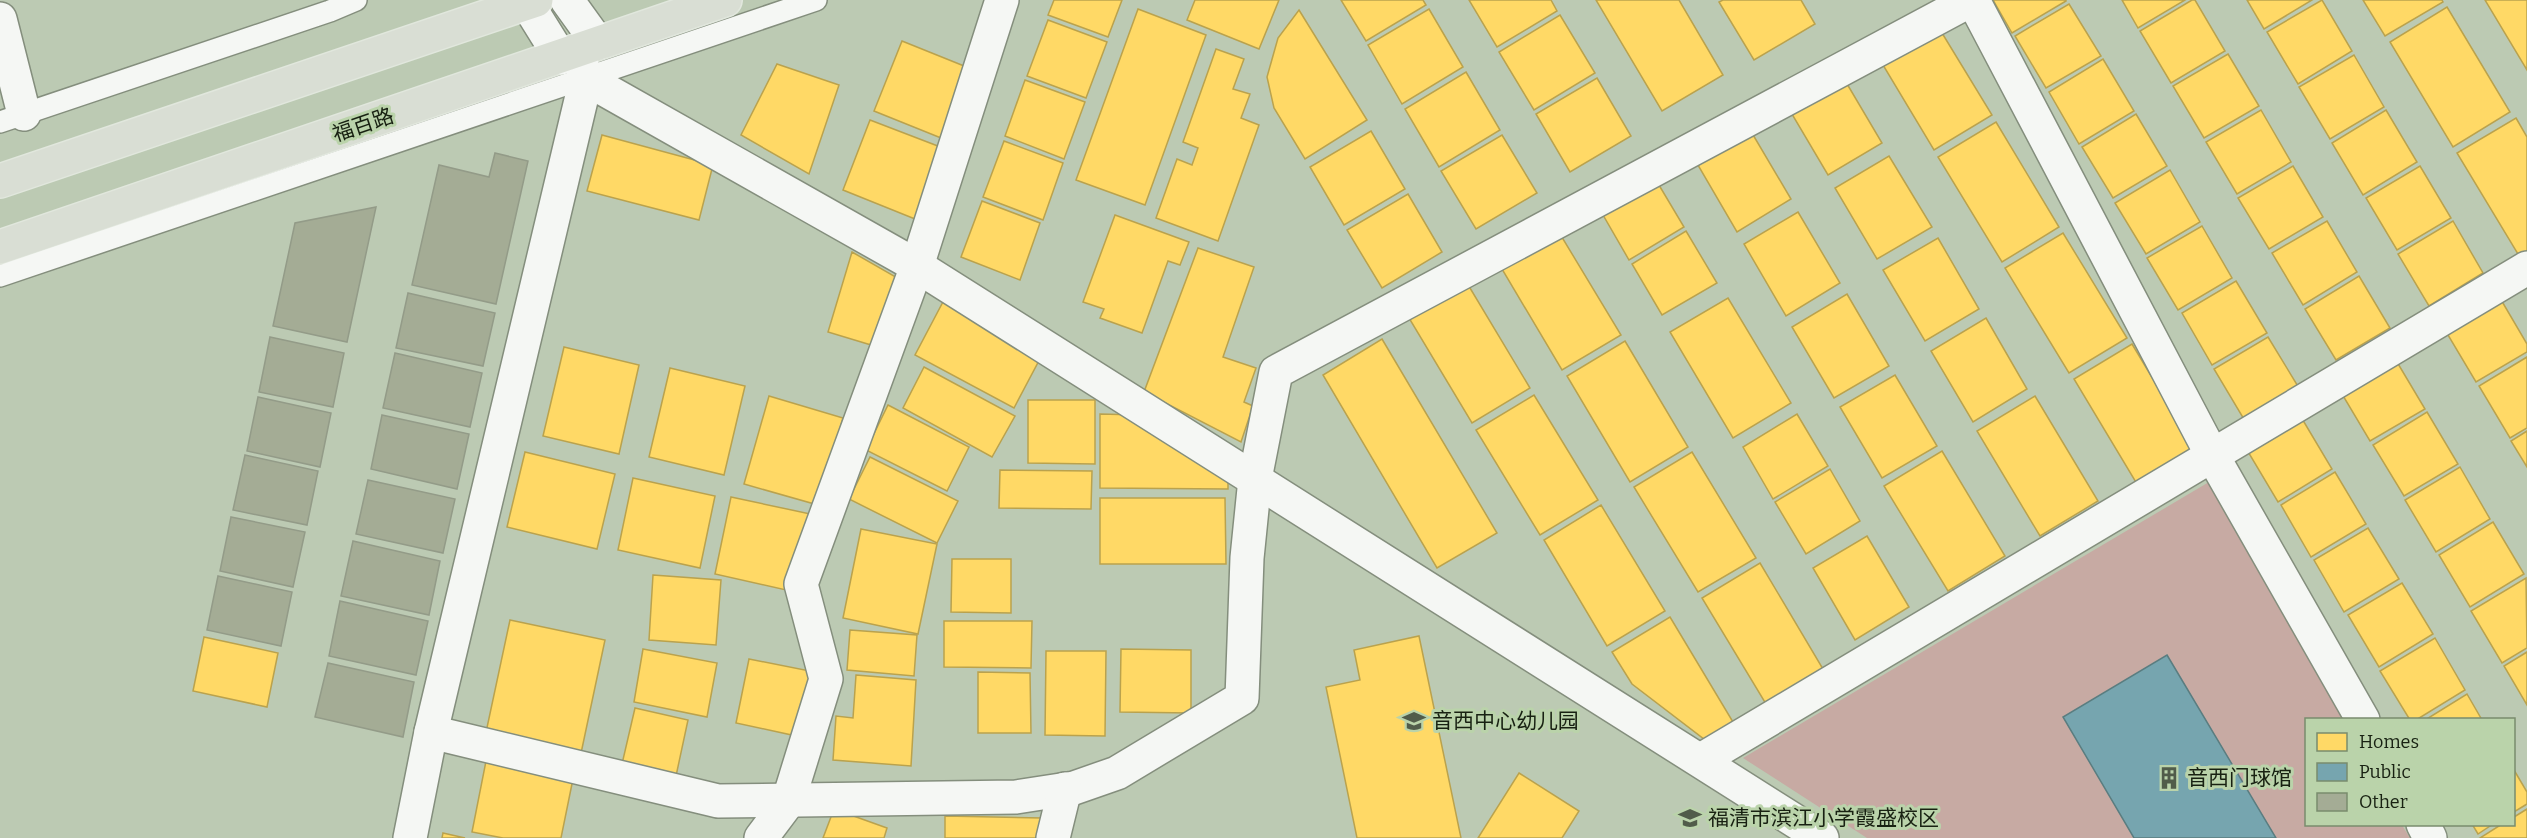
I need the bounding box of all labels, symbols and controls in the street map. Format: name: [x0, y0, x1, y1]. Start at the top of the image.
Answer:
street label: 福百路: [329, 102, 397, 148]
school or university icon: 音西中心幼儿园: [1401, 708, 1427, 734]
place label: 音西中心幼儿园: [1432, 708, 1579, 734]
legend: [2305, 718, 2515, 826]
text: Homes: [2359, 731, 2419, 753]
text: Public: [2359, 761, 2411, 783]
building icon: 音西门球馆: [2156, 765, 2182, 791]
place label: 音西门球馆: [2187, 765, 2292, 791]
text: Other: [2359, 791, 2408, 813]
school or university icon: 福清市滨江小学霞盛校区: [1677, 805, 1703, 831]
place label: 福清市滨江小学霞盛校区: [1708, 805, 1939, 831]

